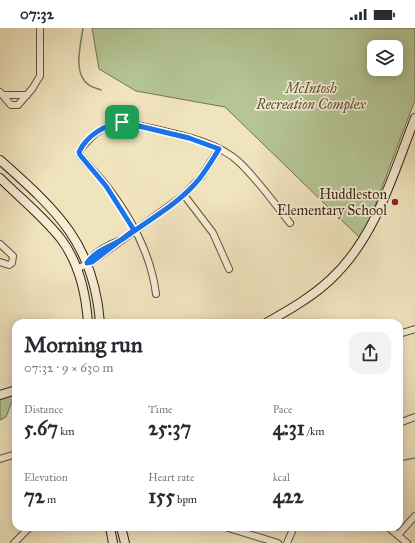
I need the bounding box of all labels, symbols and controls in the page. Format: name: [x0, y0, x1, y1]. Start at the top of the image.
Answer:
text: 07:32: [20, 5, 54, 23]
map controls: [367, 40, 403, 76]
button: layers: [367, 40, 403, 76]
park label: McIntosh Recreation Complex: [255, 80, 367, 114]
pin: [105, 105, 139, 139]
icon: arrive: [111, 111, 133, 133]
place label: Huddleston Elementary School: [277, 186, 387, 219]
marker: Huddleston Elementary School: [390, 197, 400, 207]
text: Morning run: [24, 331, 143, 358]
button: share: [349, 332, 391, 374]
text: 07:32 · 9 × 630 m: [24, 360, 113, 376]
text: Distance: [24, 403, 63, 416]
text: Time: [148, 403, 173, 416]
text: Pace: [273, 403, 293, 416]
text: 5.67: [24, 416, 58, 440]
text: 25:37: [148, 416, 191, 440]
text: 4:31: [273, 416, 305, 440]
text: km: [58, 425, 75, 438]
text: /km: [305, 425, 324, 438]
text: Elevation: [24, 471, 68, 484]
text: Heart rate: [148, 471, 195, 484]
text: kcal: [273, 471, 290, 484]
text: 72: [24, 484, 45, 508]
text: 155: [148, 484, 175, 508]
text: 422: [273, 484, 303, 508]
text: m: [45, 493, 56, 506]
text: bpm: [175, 493, 197, 506]

